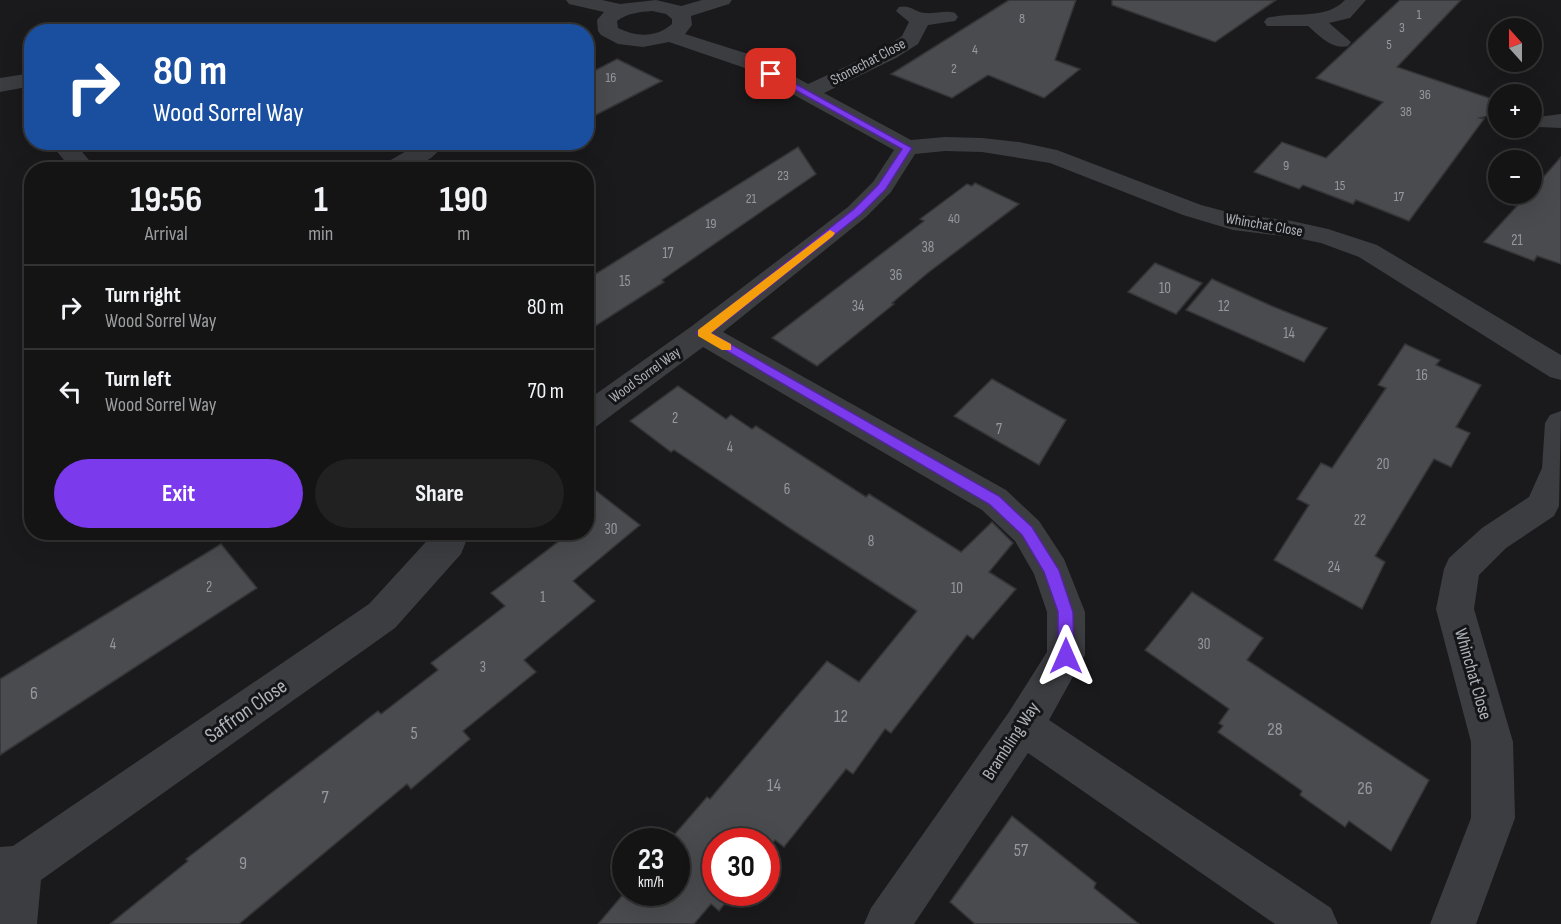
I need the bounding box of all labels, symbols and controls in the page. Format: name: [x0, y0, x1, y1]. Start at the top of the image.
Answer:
house number: 1: [1417, 6, 1422, 23]
house number: 8: [1019, 10, 1025, 27]
north arrow: [1488, 18, 1542, 72]
map controls: [1488, 18, 1542, 204]
house number: 3: [1399, 19, 1405, 36]
street label: Stonechat Close: [827, 34, 909, 90]
house number: 5: [1386, 36, 1392, 53]
house number: 4: [972, 41, 978, 58]
text: 80 m: [153, 46, 227, 97]
icon: right: [54, 48, 132, 126]
pin: [745, 48, 796, 99]
icon: arrive: [754, 57, 787, 90]
house number: 2: [951, 60, 957, 77]
house number: 16: [605, 69, 617, 86]
button: +: [1488, 84, 1542, 138]
house number: 36: [1419, 86, 1431, 103]
text: Wood Sorrel Way: [153, 97, 304, 129]
house number: 38: [1400, 103, 1412, 120]
button: −: [1488, 150, 1542, 204]
house number: 9: [1283, 157, 1289, 174]
house number: 23: [777, 167, 789, 184]
house number: 15: [1335, 177, 1346, 194]
text: 19:56: [130, 179, 202, 222]
text: 1: [314, 179, 328, 222]
text: 190: [440, 179, 488, 222]
house number: 17: [1394, 188, 1405, 205]
house number: 21: [746, 190, 756, 207]
street label: Whinchat Close: [1224, 209, 1304, 241]
house number: 40: [948, 210, 960, 227]
house number: 19: [705, 215, 717, 232]
text: Arrival: [145, 222, 188, 246]
text: min: [308, 222, 333, 246]
text: m: [457, 222, 470, 246]
house number: 21: [1511, 231, 1523, 250]
house number: 38: [922, 238, 934, 257]
house number: 17: [662, 244, 674, 263]
house number: 36: [890, 266, 902, 285]
house number: 15: [619, 272, 631, 291]
house number: 10: [1159, 279, 1171, 298]
text: Turn right: [105, 282, 181, 309]
icon: right: [54, 291, 87, 324]
text: 80 m: [527, 294, 564, 321]
house number: 34: [852, 297, 864, 316]
house number: 12: [1218, 297, 1230, 316]
text: Wood Sorrel Way: [105, 309, 217, 333]
house number: 14: [1283, 324, 1295, 343]
street label: Wood Sorrel Way: [606, 343, 685, 407]
text: Turn left: [105, 366, 171, 393]
house number: 16: [1416, 366, 1428, 385]
icon: left: [54, 375, 87, 408]
text: 70 m: [528, 378, 564, 405]
text: Wood Sorrel Way: [105, 393, 217, 417]
house number: 2: [672, 409, 678, 428]
house number: 7: [996, 420, 1002, 439]
house number: 4: [727, 438, 733, 457]
house number: 20: [1377, 455, 1389, 474]
button: Exit: [54, 459, 303, 528]
button: Share: [315, 459, 564, 528]
house number: 6: [784, 480, 790, 499]
house number: 22: [1354, 511, 1366, 530]
house number: 30: [605, 520, 617, 539]
house number: 8: [868, 532, 874, 551]
house number: 24: [1328, 558, 1340, 577]
house number: 2: [206, 578, 212, 597]
house number: 10: [951, 579, 963, 598]
house number: 1: [540, 588, 546, 607]
position arrow: [1034, 624, 1098, 688]
street label: Whinchat Close: [1450, 626, 1496, 722]
house number: 4: [110, 635, 116, 654]
house number: 30: [1198, 635, 1210, 654]
house number: 3: [480, 658, 486, 677]
street label: Saffron Close: [200, 674, 292, 748]
house number: 6: [30, 683, 38, 704]
street label: Brambling Way: [978, 698, 1044, 784]
house number: 12: [834, 706, 848, 727]
house number: 28: [1267, 719, 1283, 740]
house number: 5: [410, 723, 418, 744]
house number: 14: [767, 775, 781, 796]
house number: 26: [1357, 778, 1373, 799]
house number: 7: [321, 787, 329, 808]
speed limit sign: 30: [702, 828, 780, 906]
house number: 57: [1014, 840, 1029, 861]
text: 23: [638, 842, 664, 878]
house number: 9: [239, 853, 247, 874]
text: km/h: [638, 873, 664, 892]

